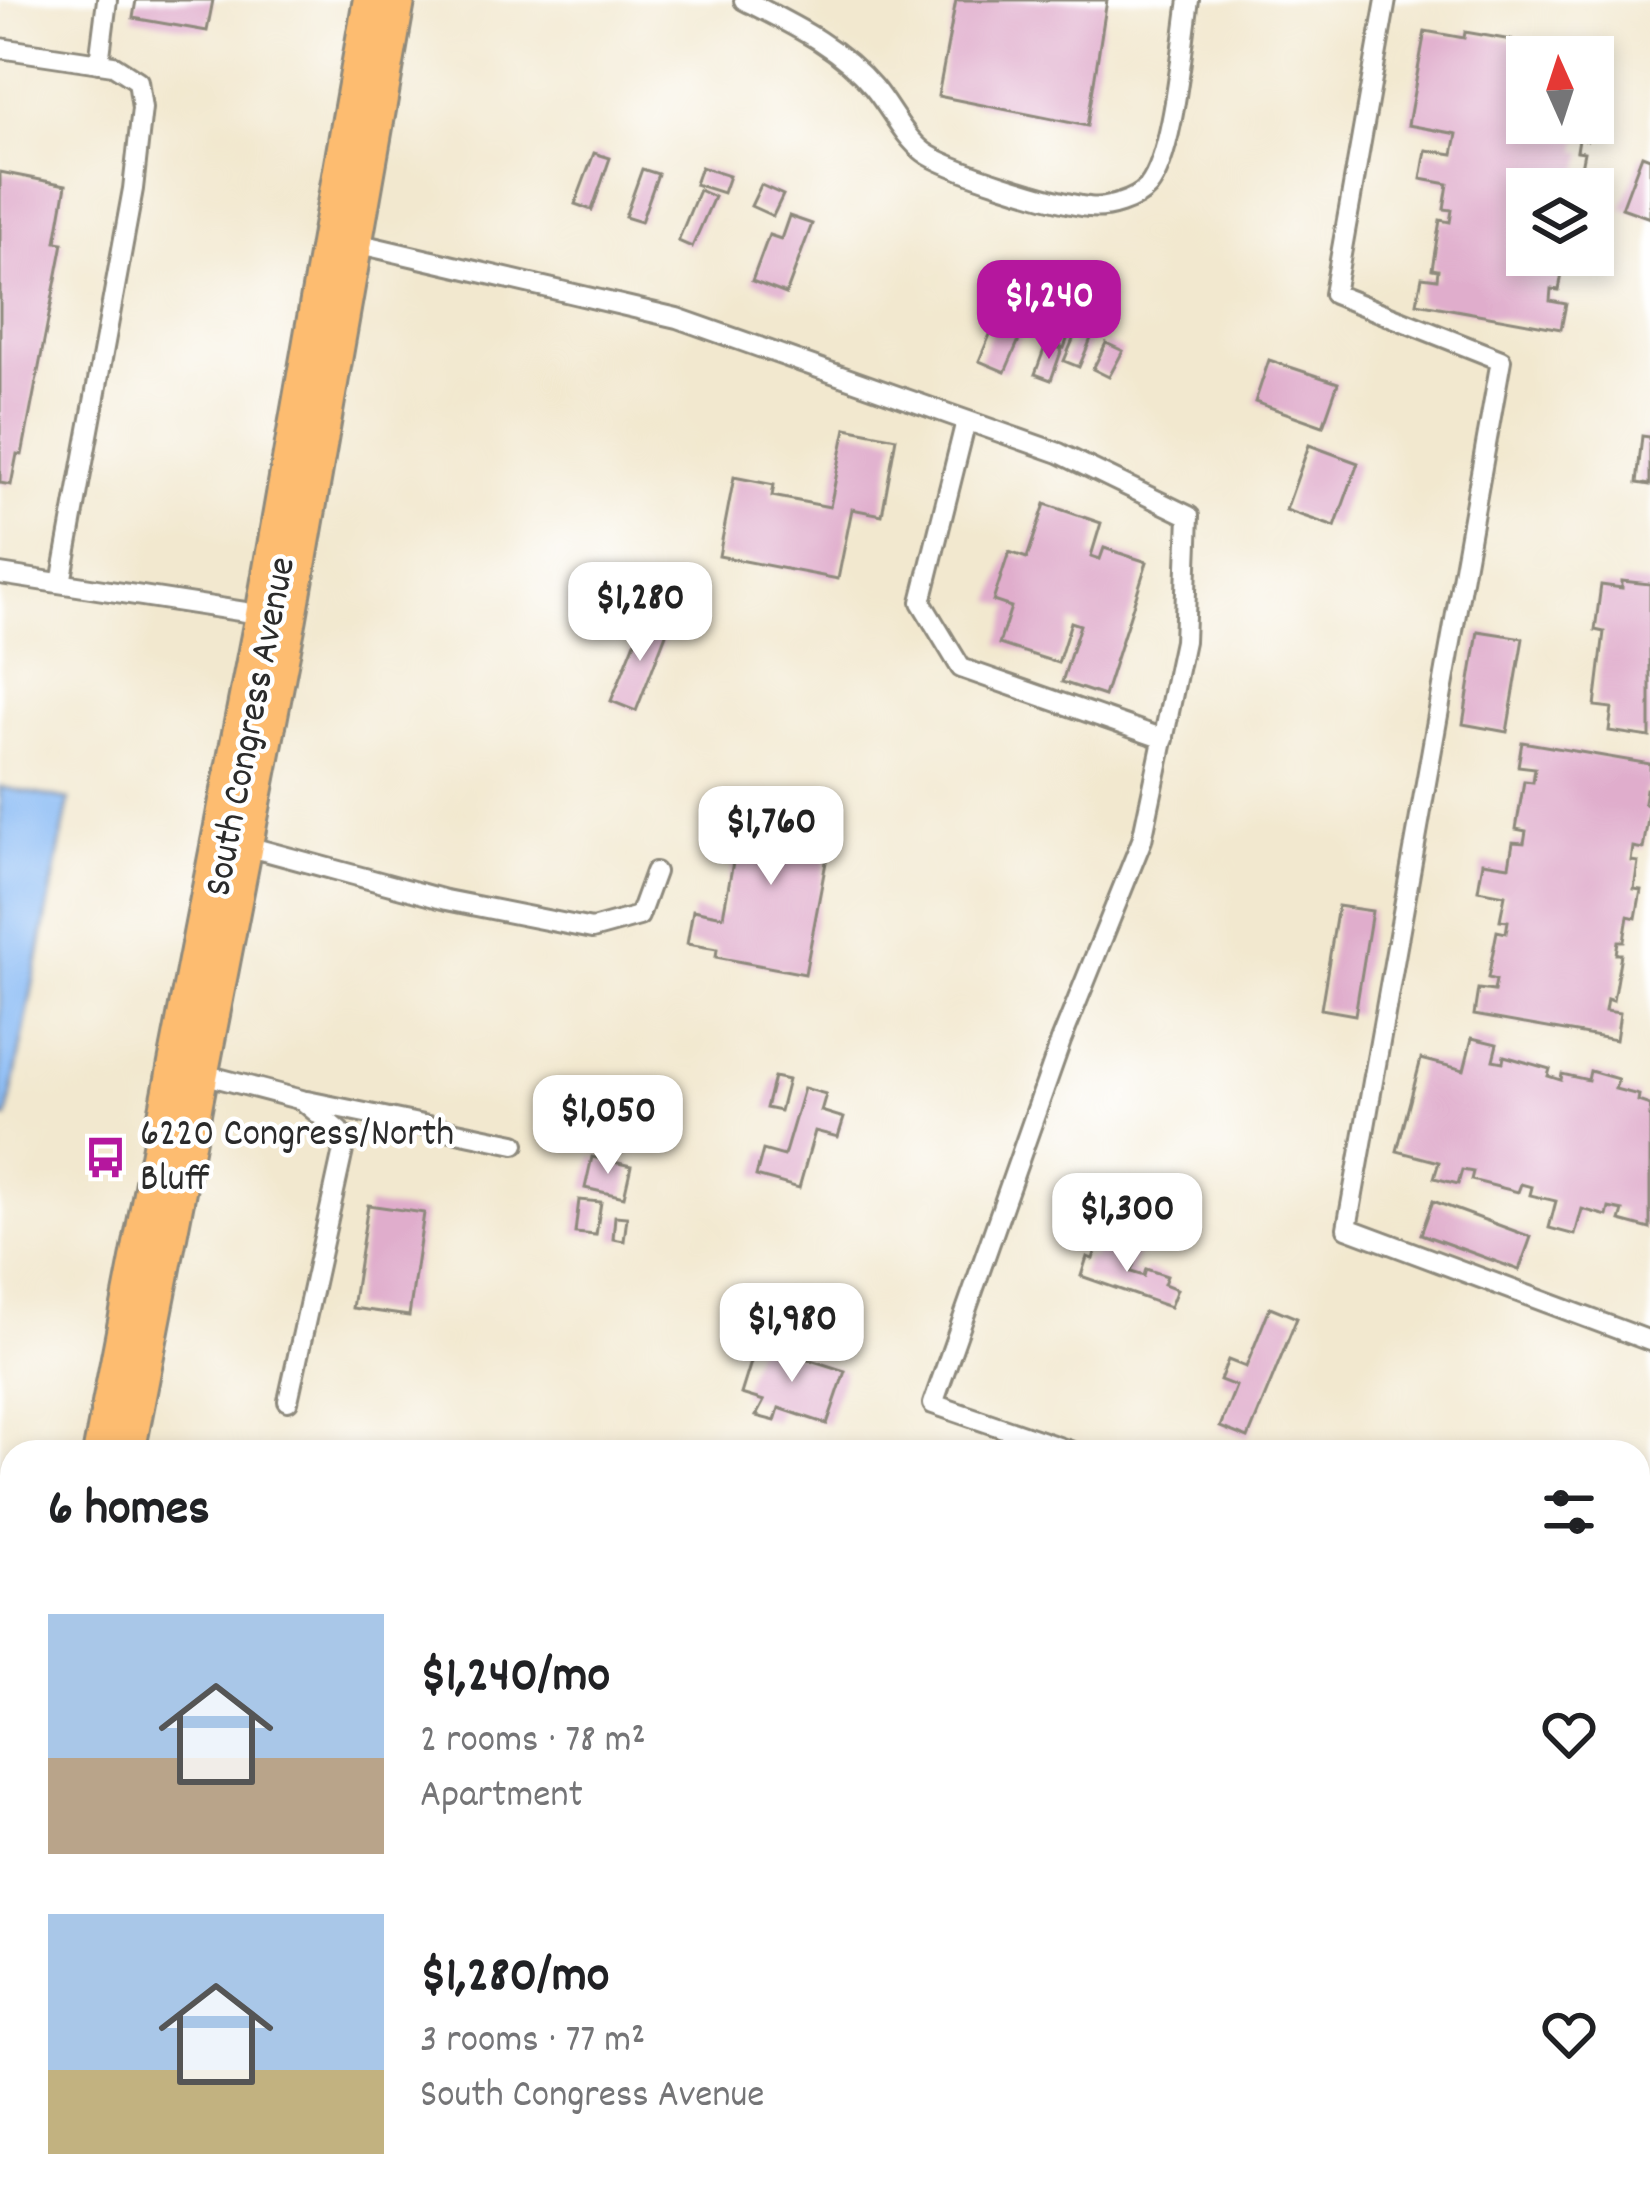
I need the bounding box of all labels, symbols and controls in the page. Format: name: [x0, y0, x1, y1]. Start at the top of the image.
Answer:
north arrow: [1506, 36, 1614, 144]
map controls: [1506, 36, 1614, 276]
button: layers: [1506, 168, 1614, 276]
pin: $1,240: [951, 260, 1147, 362]
text: $1,240: [1004, 271, 1094, 326]
street label: South Congress Avenue: [193, 553, 313, 901]
pin: $1,280: [542, 562, 738, 664]
text: $1,280: [595, 573, 685, 628]
pin: $1,760: [673, 786, 869, 888]
text: $1,760: [725, 797, 817, 852]
pin: $1,050: [510, 1075, 706, 1177]
text: $1,050: [560, 1086, 656, 1141]
place label: 6220 Congress/North Bluff: [140, 1109, 454, 1209]
bus stop icon: 6220 Congress/North Bluff: [83, 1135, 129, 1181]
pin: $1,300: [1029, 1173, 1225, 1275]
text: $1,300: [1079, 1184, 1175, 1239]
pin: $1,980: [694, 1283, 890, 1385]
text: $1,980: [747, 1294, 837, 1349]
text: 6 homes: [48, 1476, 210, 1548]
icon: filters: [1536, 1479, 1602, 1545]
text: $1,240/mo: [420, 1643, 610, 1715]
icon: home: [144, 1662, 288, 1806]
icon: heart: [1536, 1701, 1602, 1767]
text: 2 rooms · 78 m²: [420, 1715, 646, 1770]
text: Apartment: [420, 1770, 583, 1825]
text: $1,280/mo: [420, 1943, 610, 2015]
icon: home: [144, 1962, 288, 2106]
icon: heart: [1536, 2001, 1602, 2067]
text: 3 rooms · 77 m²: [420, 2015, 645, 2070]
text: South Congress Avenue: [420, 2070, 764, 2125]

